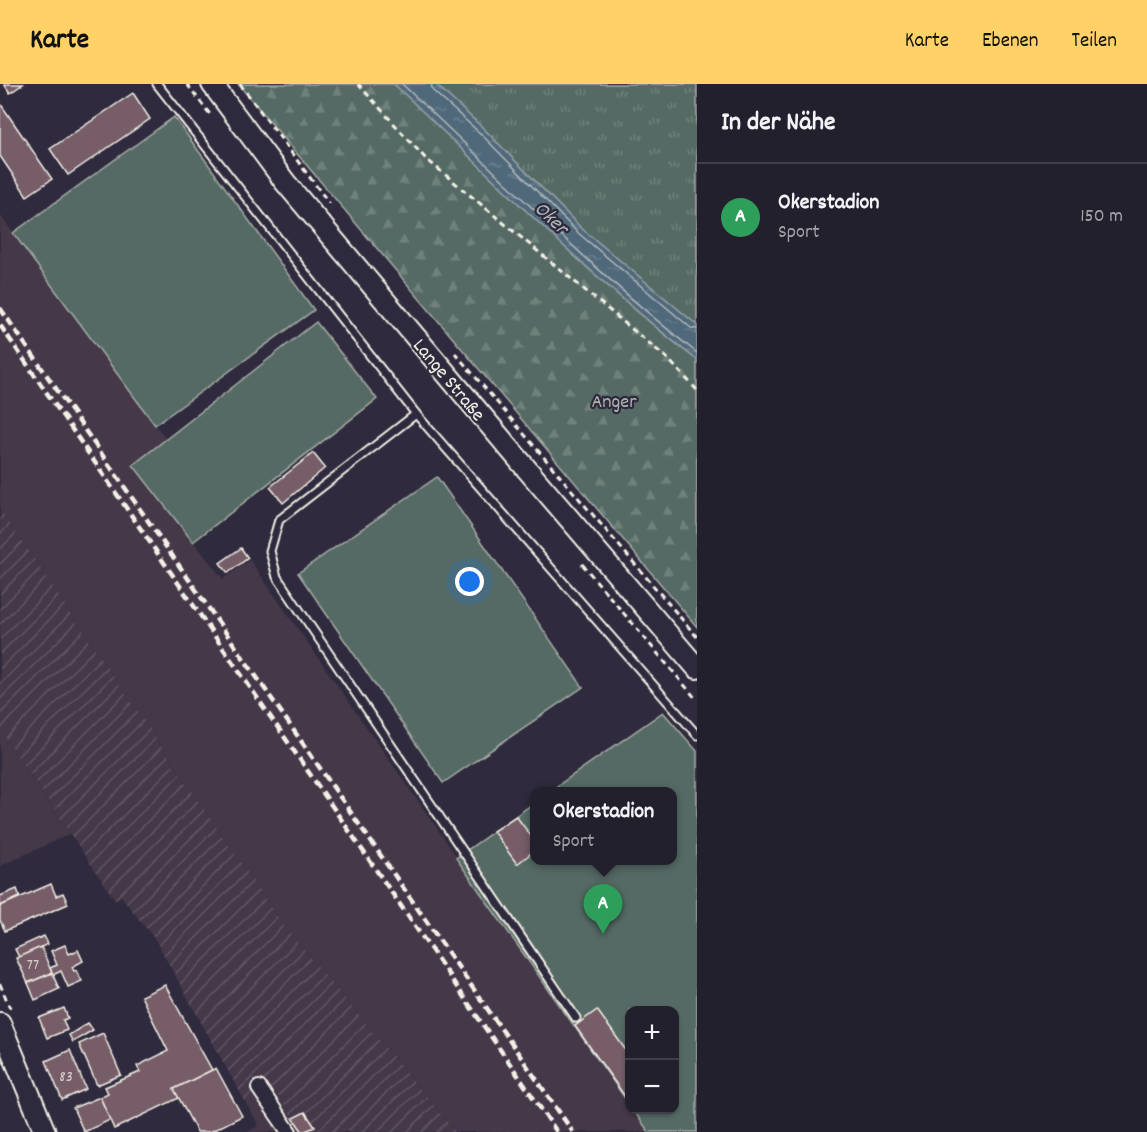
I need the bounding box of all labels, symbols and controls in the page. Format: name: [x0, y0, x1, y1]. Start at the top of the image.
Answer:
text: Karte: [30, 22, 89, 62]
text: Karte: [905, 27, 949, 57]
text: Ebenen: [982, 27, 1039, 57]
text: Teilen: [1072, 27, 1117, 57]
text: In der Nähe: [721, 105, 835, 142]
text: Okerstadion: [778, 188, 880, 219]
water label: Oker: [526, 195, 576, 245]
text: A: [735, 203, 746, 231]
text: 150 m: [1080, 203, 1123, 231]
text: Sport: [778, 219, 820, 247]
street label: Lange Straße: [405, 334, 491, 428]
park label: Anger: [591, 389, 637, 417]
your location: [455, 567, 484, 596]
popup: [530, 787, 677, 865]
text: Okerstadion: [553, 797, 654, 828]
text: Sport: [553, 828, 595, 856]
pin: A: [584, 884, 622, 934]
house number: 77: [27, 954, 39, 977]
map controls: [625, 1006, 679, 1114]
button: +: [625, 1006, 679, 1060]
button: −: [625, 1060, 679, 1114]
house number: 83: [59, 1066, 73, 1089]

